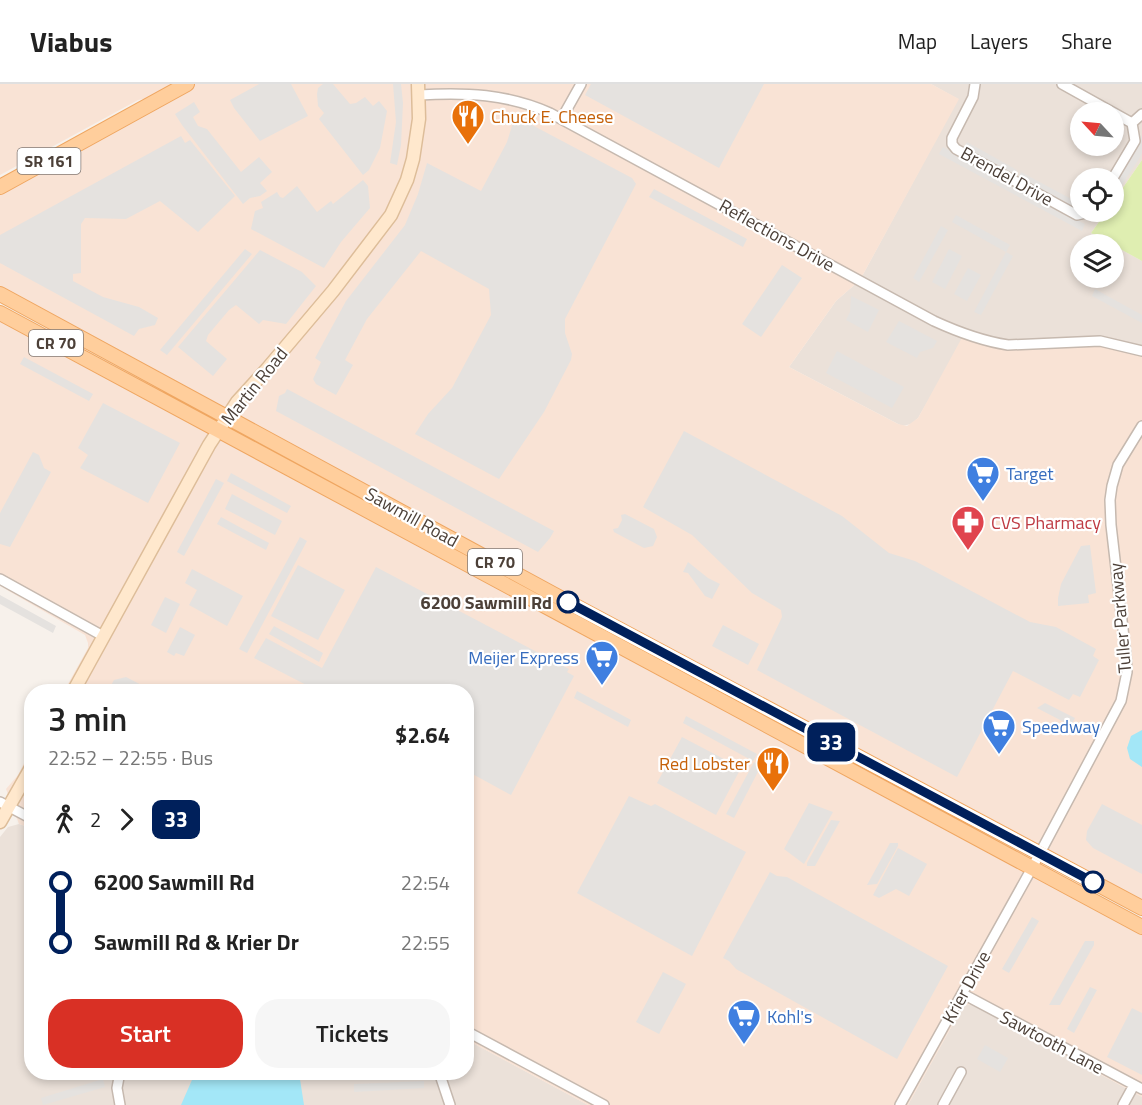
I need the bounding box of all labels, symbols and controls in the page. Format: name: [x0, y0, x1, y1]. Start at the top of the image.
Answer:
text: Viabus: [30, 20, 112, 63]
text: Map: [898, 25, 937, 57]
text: Layers: [970, 25, 1028, 57]
text: Share: [1061, 25, 1112, 57]
restaurant icon: Chuck E. Cheese: [450, 98, 486, 145]
north arrow: [1070, 102, 1124, 156]
map controls: [1070, 102, 1124, 288]
place label: Chuck E. Cheese: [491, 103, 613, 130]
street label: Brendel Drive: [956, 139, 1058, 213]
road number: SR 161: [17, 148, 80, 174]
button: locate: [1070, 168, 1124, 222]
street label: Reflections Drive: [714, 192, 840, 278]
button: layers: [1070, 234, 1124, 288]
road number: CR 70: [29, 330, 83, 356]
street label: Martin Road: [214, 341, 294, 431]
supermarket icon: Target: [965, 455, 1001, 502]
place label: Target: [1006, 460, 1054, 487]
street label: Sawmill Road: [361, 480, 463, 554]
pharmacy icon: CVS Pharmacy: [950, 504, 986, 551]
place label: CVS Pharmacy: [991, 509, 1101, 536]
road number: CR 70: [468, 549, 522, 575]
street label: Tuller Parkway: [1102, 561, 1138, 674]
place label: 6200 Sawmill Rd: [421, 589, 552, 616]
marker: 6200 Sawmill Rd: [557, 591, 579, 613]
supermarket icon: Meijer Express: [584, 639, 620, 686]
place label: Meijer Express: [468, 644, 579, 671]
text: 3 min: [48, 694, 127, 744]
supermarket icon: Speedway: [981, 708, 1017, 755]
place label: Speedway: [1022, 713, 1100, 740]
text: $2.64: [395, 718, 450, 752]
line badge: 33: [804, 722, 858, 762]
text: 33: [819, 726, 843, 758]
text: 22:52 – 22:55 · Bus: [48, 742, 213, 773]
restaurant icon: Red Lobster: [755, 745, 791, 792]
place label: Red Lobster: [659, 750, 750, 777]
icon: walk: [48, 803, 81, 836]
icon: forward: [110, 803, 143, 836]
text: 33: [164, 803, 188, 835]
text: 2: [90, 804, 101, 835]
text: 6200 Sawmill Rd: [94, 865, 255, 899]
text: 22:54: [401, 867, 450, 898]
unlabelled marker: [1082, 871, 1104, 893]
text: Sawmill Rd & Krier Dr: [94, 925, 299, 959]
text: 22:55: [401, 927, 450, 958]
street label: Krier Drive: [935, 946, 997, 1028]
supermarket icon: Kohl's: [726, 998, 762, 1045]
button: Start: [48, 999, 243, 1068]
button: Tickets: [255, 999, 450, 1068]
place label: Kohl's: [767, 1003, 812, 1030]
street label: Sawtooth Lane: [995, 1003, 1109, 1081]

